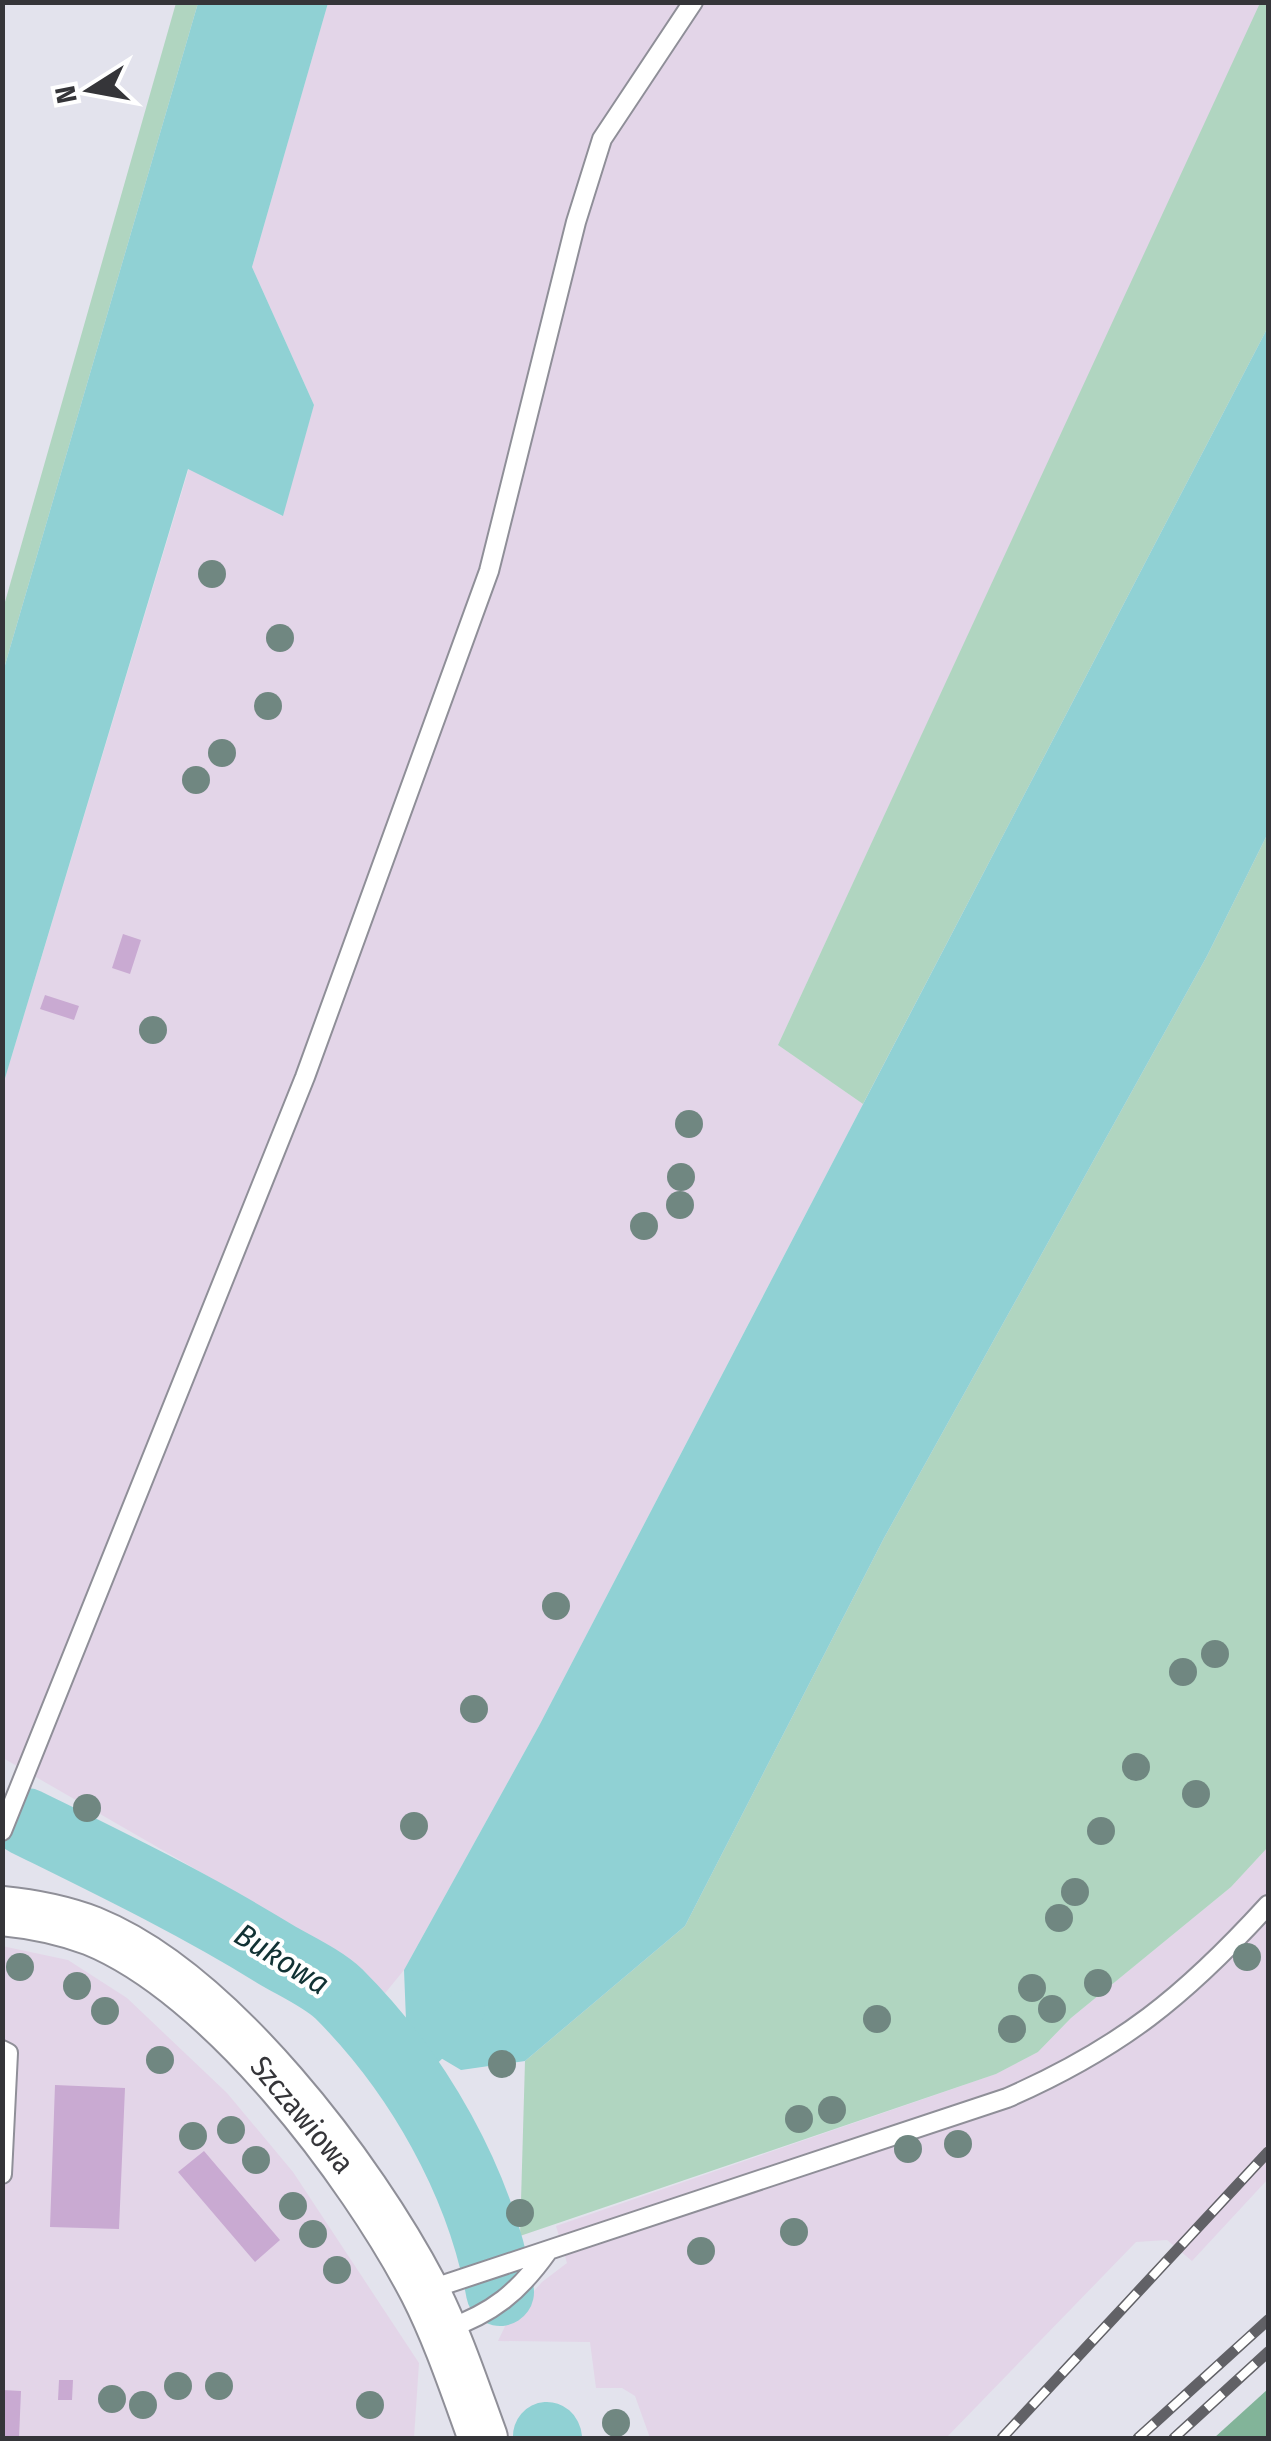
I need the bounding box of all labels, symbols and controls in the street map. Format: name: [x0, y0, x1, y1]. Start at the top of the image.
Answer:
north arrow: [40, 40, 140, 140]
text: N: [48, 83, 84, 106]
water label: Bukowa: [228, 1915, 336, 2003]
street label: Szczawiowa: [243, 2049, 361, 2181]

